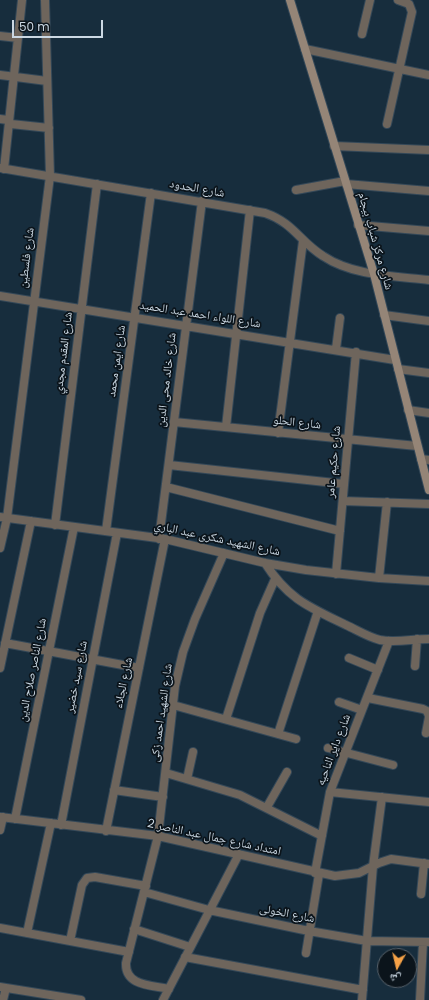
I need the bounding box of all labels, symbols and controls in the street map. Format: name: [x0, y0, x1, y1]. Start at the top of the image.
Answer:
scale bar: [14, 12, 105, 38]
text: 50 m: [19, 18, 50, 35]
street label: شارع الحدود: [168, 177, 226, 201]
street label: شارع مركز شباب بيجام: [354, 191, 396, 291]
street label: شارع فلسطين: [16, 227, 38, 289]
street label: شارع اللواء احمد عبد الحميد: [138, 298, 262, 332]
street label: شارع المقدم مجدي: [52, 311, 76, 395]
street label: شارع ايمن محمد: [105, 324, 129, 398]
street label: شارع خالد محى الدين: [154, 332, 180, 428]
street label: شارع الحلو: [272, 413, 322, 433]
street label: شارع حكيم عامر: [324, 425, 344, 499]
street label: شارع الشهيد شكرى عبد الباري: [153, 519, 281, 559]
street label: شارع الناصر صلاح الدين: [16, 617, 50, 723]
street label: شارع سيد خضير: [63, 640, 91, 714]
street label: شارع الجلاء: [112, 656, 136, 710]
street label: شارع الشهيد احمد زكى: [148, 663, 176, 763]
street label: شارع داير الناحيه: [314, 712, 354, 788]
street label: امتداد شارع جمال عبد الناصر 2: [146, 817, 282, 859]
street label: شارع الخولى: [258, 902, 316, 926]
north arrow: [377, 948, 417, 988]
text: ش: [389, 970, 402, 988]

